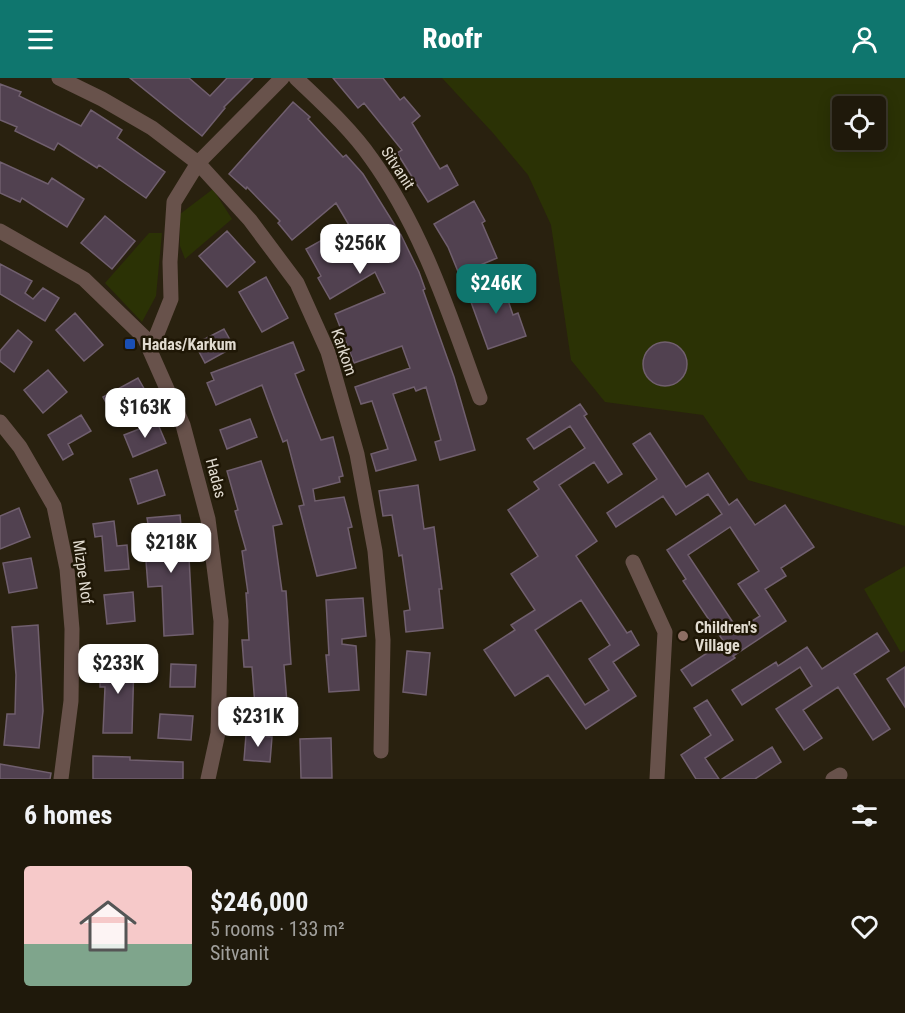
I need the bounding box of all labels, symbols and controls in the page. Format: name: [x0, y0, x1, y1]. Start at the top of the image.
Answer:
icon: menu: [24, 23, 57, 56]
text: Roofr: [423, 23, 482, 55]
icon: person: [848, 23, 881, 56]
map controls: [832, 96, 886, 150]
button: locate: [832, 96, 886, 150]
street label: Sitvanit: [377, 143, 419, 193]
pin: $256K: [318, 224, 402, 275]
text: $256K: [334, 231, 386, 255]
pin: $246K: [454, 264, 538, 315]
text: $246K: [470, 271, 522, 295]
street label: Karkom: [327, 326, 361, 378]
place label: Hadas/Karkum: [142, 335, 237, 354]
marker: Hadas/Karkum: [123, 337, 137, 351]
pin: $163K: [103, 388, 187, 439]
text: $163K: [119, 395, 171, 419]
street label: Hadas: [202, 456, 230, 500]
pin: $218K: [129, 523, 213, 574]
text: $218K: [145, 530, 197, 554]
street label: Mizpe Nof: [69, 539, 97, 605]
place label: Children's Village: [695, 618, 757, 655]
marker: Children's Village: [676, 629, 690, 643]
pin: $233K: [76, 644, 160, 695]
text: $233K: [92, 651, 144, 675]
pin: $231K: [216, 697, 300, 748]
text: $231K: [232, 704, 284, 728]
icon: filters: [848, 799, 881, 832]
text: 6 homes: [24, 800, 112, 830]
text: $246,000: [210, 887, 308, 917]
icon: home: [72, 890, 144, 962]
icon: heart: [848, 910, 881, 943]
text: 5 rooms · 133 m²: [210, 917, 345, 941]
text: Sitvanit: [210, 941, 269, 965]

